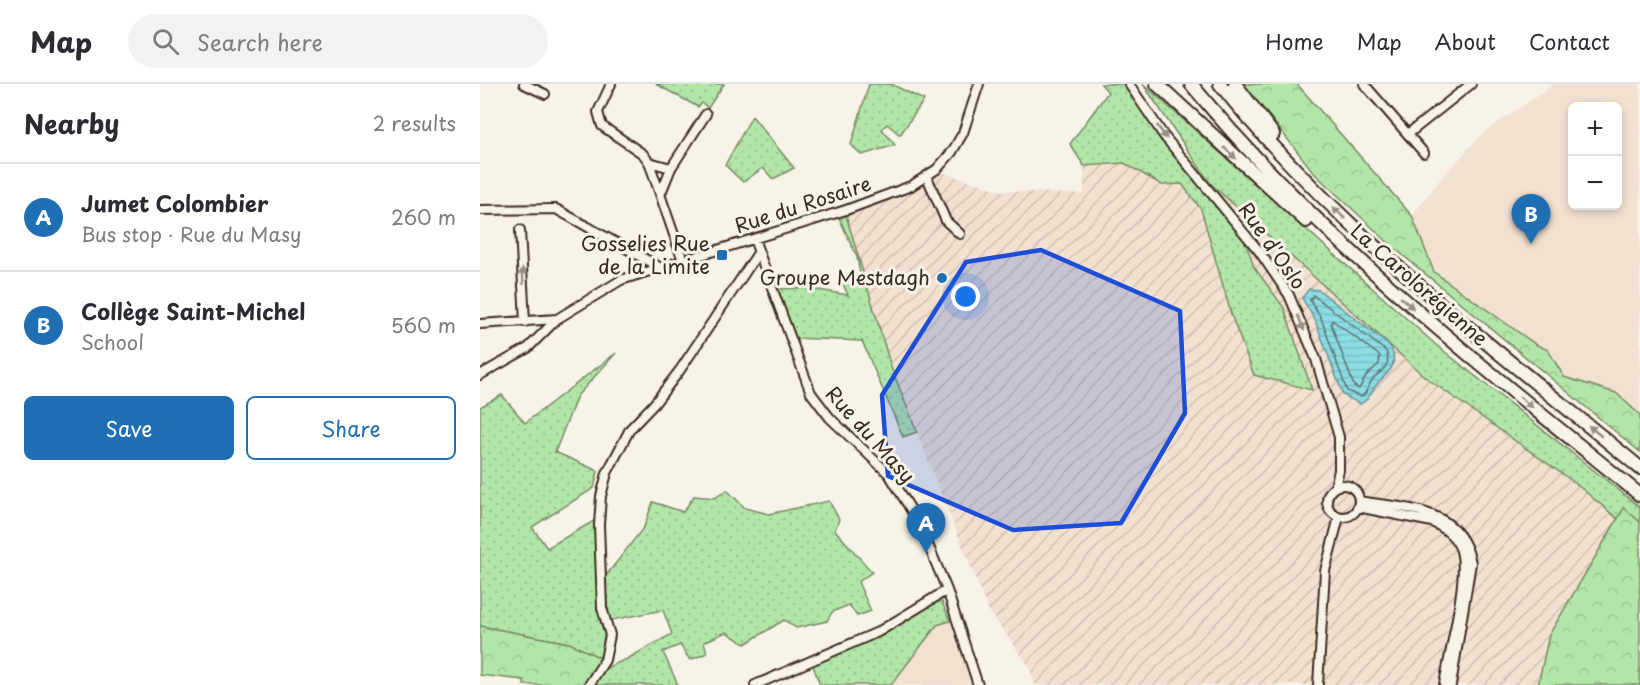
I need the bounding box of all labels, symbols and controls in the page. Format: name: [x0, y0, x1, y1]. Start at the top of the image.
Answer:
search box: [128, 14, 548, 68]
text: Map: [30, 20, 92, 63]
icon: search: [149, 25, 182, 58]
text: Search here: [197, 25, 323, 58]
text: Home: [1265, 25, 1324, 57]
text: Map: [1357, 25, 1402, 57]
text: About: [1435, 25, 1496, 57]
text: Contact: [1529, 25, 1610, 57]
map controls: [1568, 102, 1622, 210]
button: +: [1568, 102, 1622, 156]
text: Nearby: [24, 104, 119, 143]
text: 2 results: [373, 108, 456, 138]
one-way arrow: [1156, 124, 1168, 140]
one-way arrow: [1222, 146, 1237, 159]
button: −: [1568, 156, 1622, 210]
street label: Rue du Rosaire: [731, 168, 875, 240]
text: Jumet Colombier: [81, 186, 268, 219]
pin: B: [1512, 194, 1550, 244]
street label: Rue d'Oslo: [1232, 196, 1314, 295]
text: A: [36, 202, 51, 232]
text: 260 m: [391, 202, 456, 232]
one-way arrow: [1332, 207, 1347, 220]
street label: La Carolorégienne: [1344, 216, 1495, 353]
text: Bus stop · Rue du Masy: [81, 219, 301, 249]
place label: Gosselies Rue de la Limite: [581, 228, 710, 281]
marker: Gosselies Rue de la Limite: [715, 248, 729, 262]
place label: Groupe Mestdagh: [760, 262, 930, 292]
one-way arrow: [518, 267, 527, 286]
marker: Groupe Mestdagh: [935, 271, 949, 285]
your location: [951, 282, 980, 311]
text: Collège Saint-Michel: [81, 294, 305, 327]
one-way arrow: [1399, 296, 1414, 309]
text: B: [37, 310, 50, 340]
text: 560 m: [391, 310, 456, 340]
one-way arrow: [1297, 314, 1306, 332]
text: School: [81, 327, 144, 357]
street label: Rue du Masy: [819, 379, 922, 489]
one-way arrow: [1519, 395, 1534, 407]
button: Save: [24, 396, 234, 460]
button: Share: [246, 396, 456, 460]
one-way arrow: [1587, 424, 1603, 437]
pin: A: [906, 504, 946, 553]

